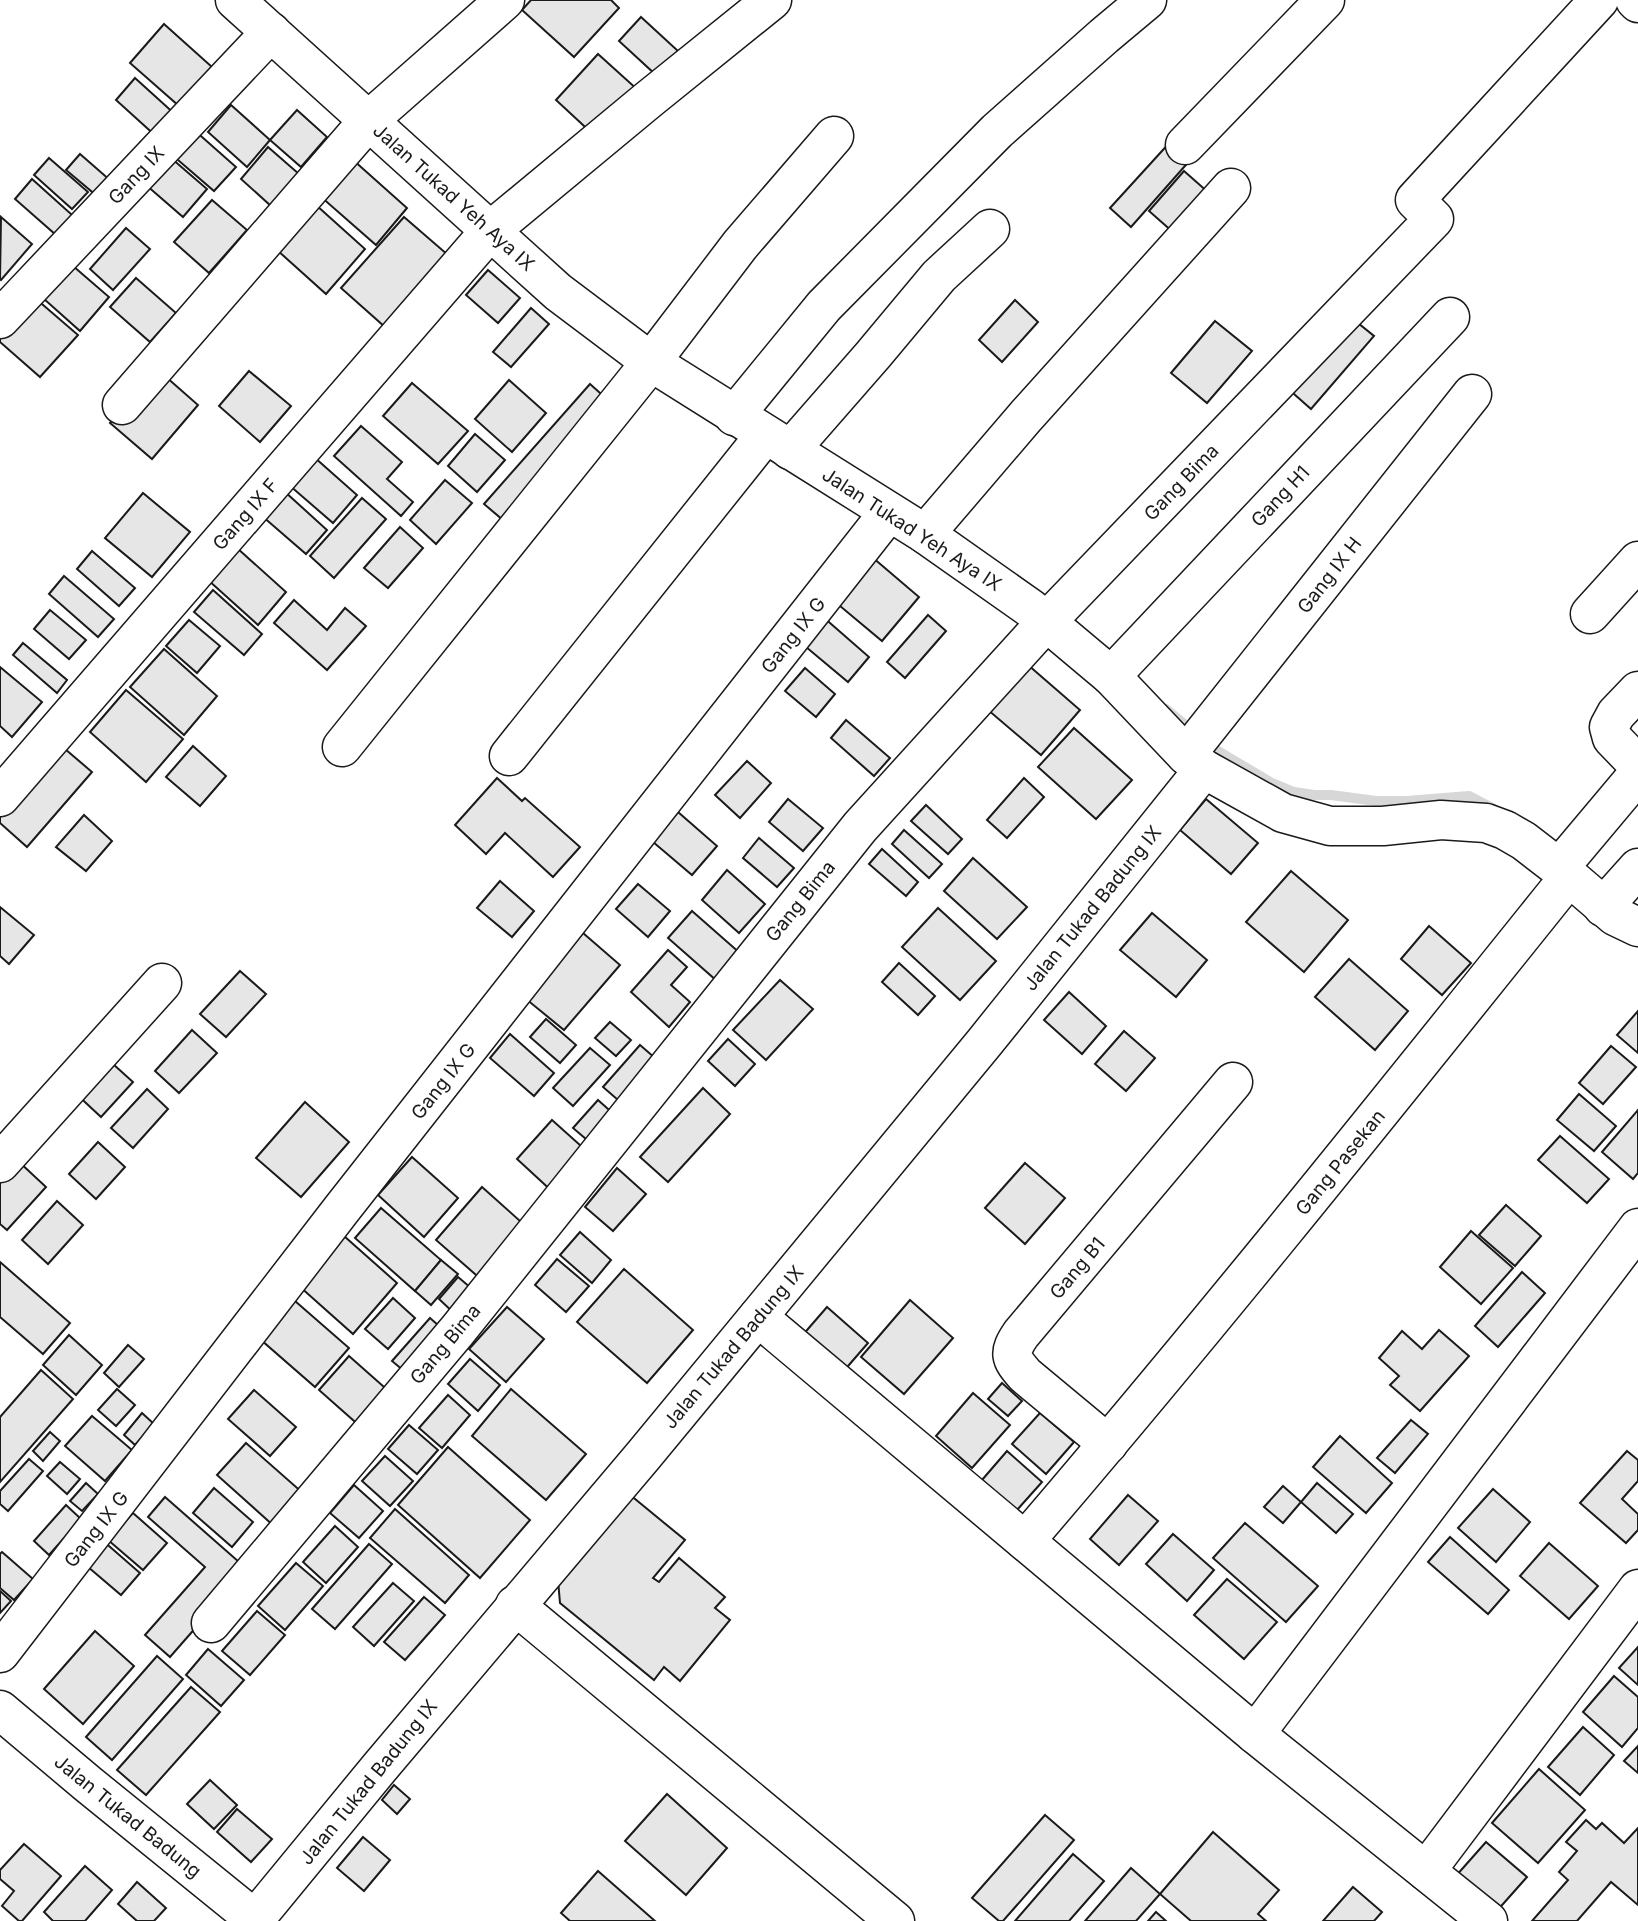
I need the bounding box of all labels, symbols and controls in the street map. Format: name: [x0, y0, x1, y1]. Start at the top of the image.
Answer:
street label: Jalan Tukad Yeh Aya IX: [368, 119, 539, 276]
street label: Gang IX: [104, 141, 169, 209]
street label: Gang Bima: [1139, 439, 1223, 525]
street label: Gang H1: [1246, 461, 1314, 532]
street label: Jalan Tukad Yeh Aya IX: [818, 463, 1006, 596]
street label: Gang IX F: [208, 474, 283, 555]
street label: Gang IX H: [1292, 533, 1366, 618]
street label: Gang IX G: [756, 593, 830, 678]
street label: Jalan Tukad Badung IX: [1019, 821, 1166, 996]
street label: Gang Bima: [761, 856, 840, 946]
street label: Gang IX G: [406, 1039, 480, 1124]
street label: Gang Pasekan: [1291, 1105, 1390, 1220]
street label: Gang B1: [1045, 1233, 1110, 1304]
street label: Jalan Tukad Badung IX: [658, 1261, 808, 1434]
street label: Gang Bima: [405, 1300, 486, 1389]
street label: Gang IX G: [59, 1487, 133, 1572]
street label: Jalan Tukad Badung IX: [295, 1695, 442, 1870]
street label: Jalan Tukad Badung: [50, 1750, 206, 1883]

